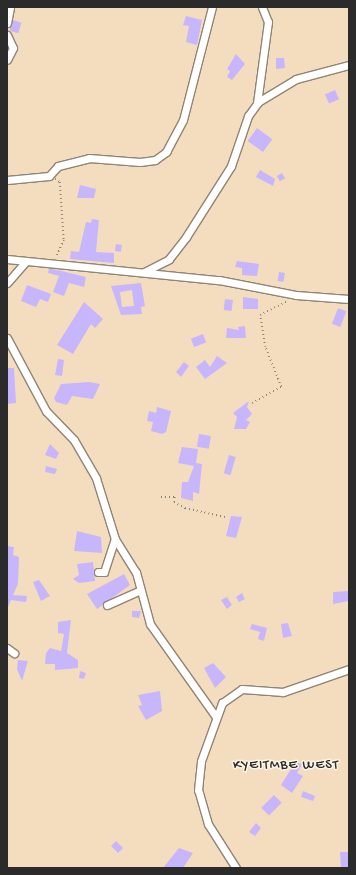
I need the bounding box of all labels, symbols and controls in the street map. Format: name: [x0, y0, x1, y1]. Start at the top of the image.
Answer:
district label: KYEITMBE WEST: [233, 758, 339, 774]

